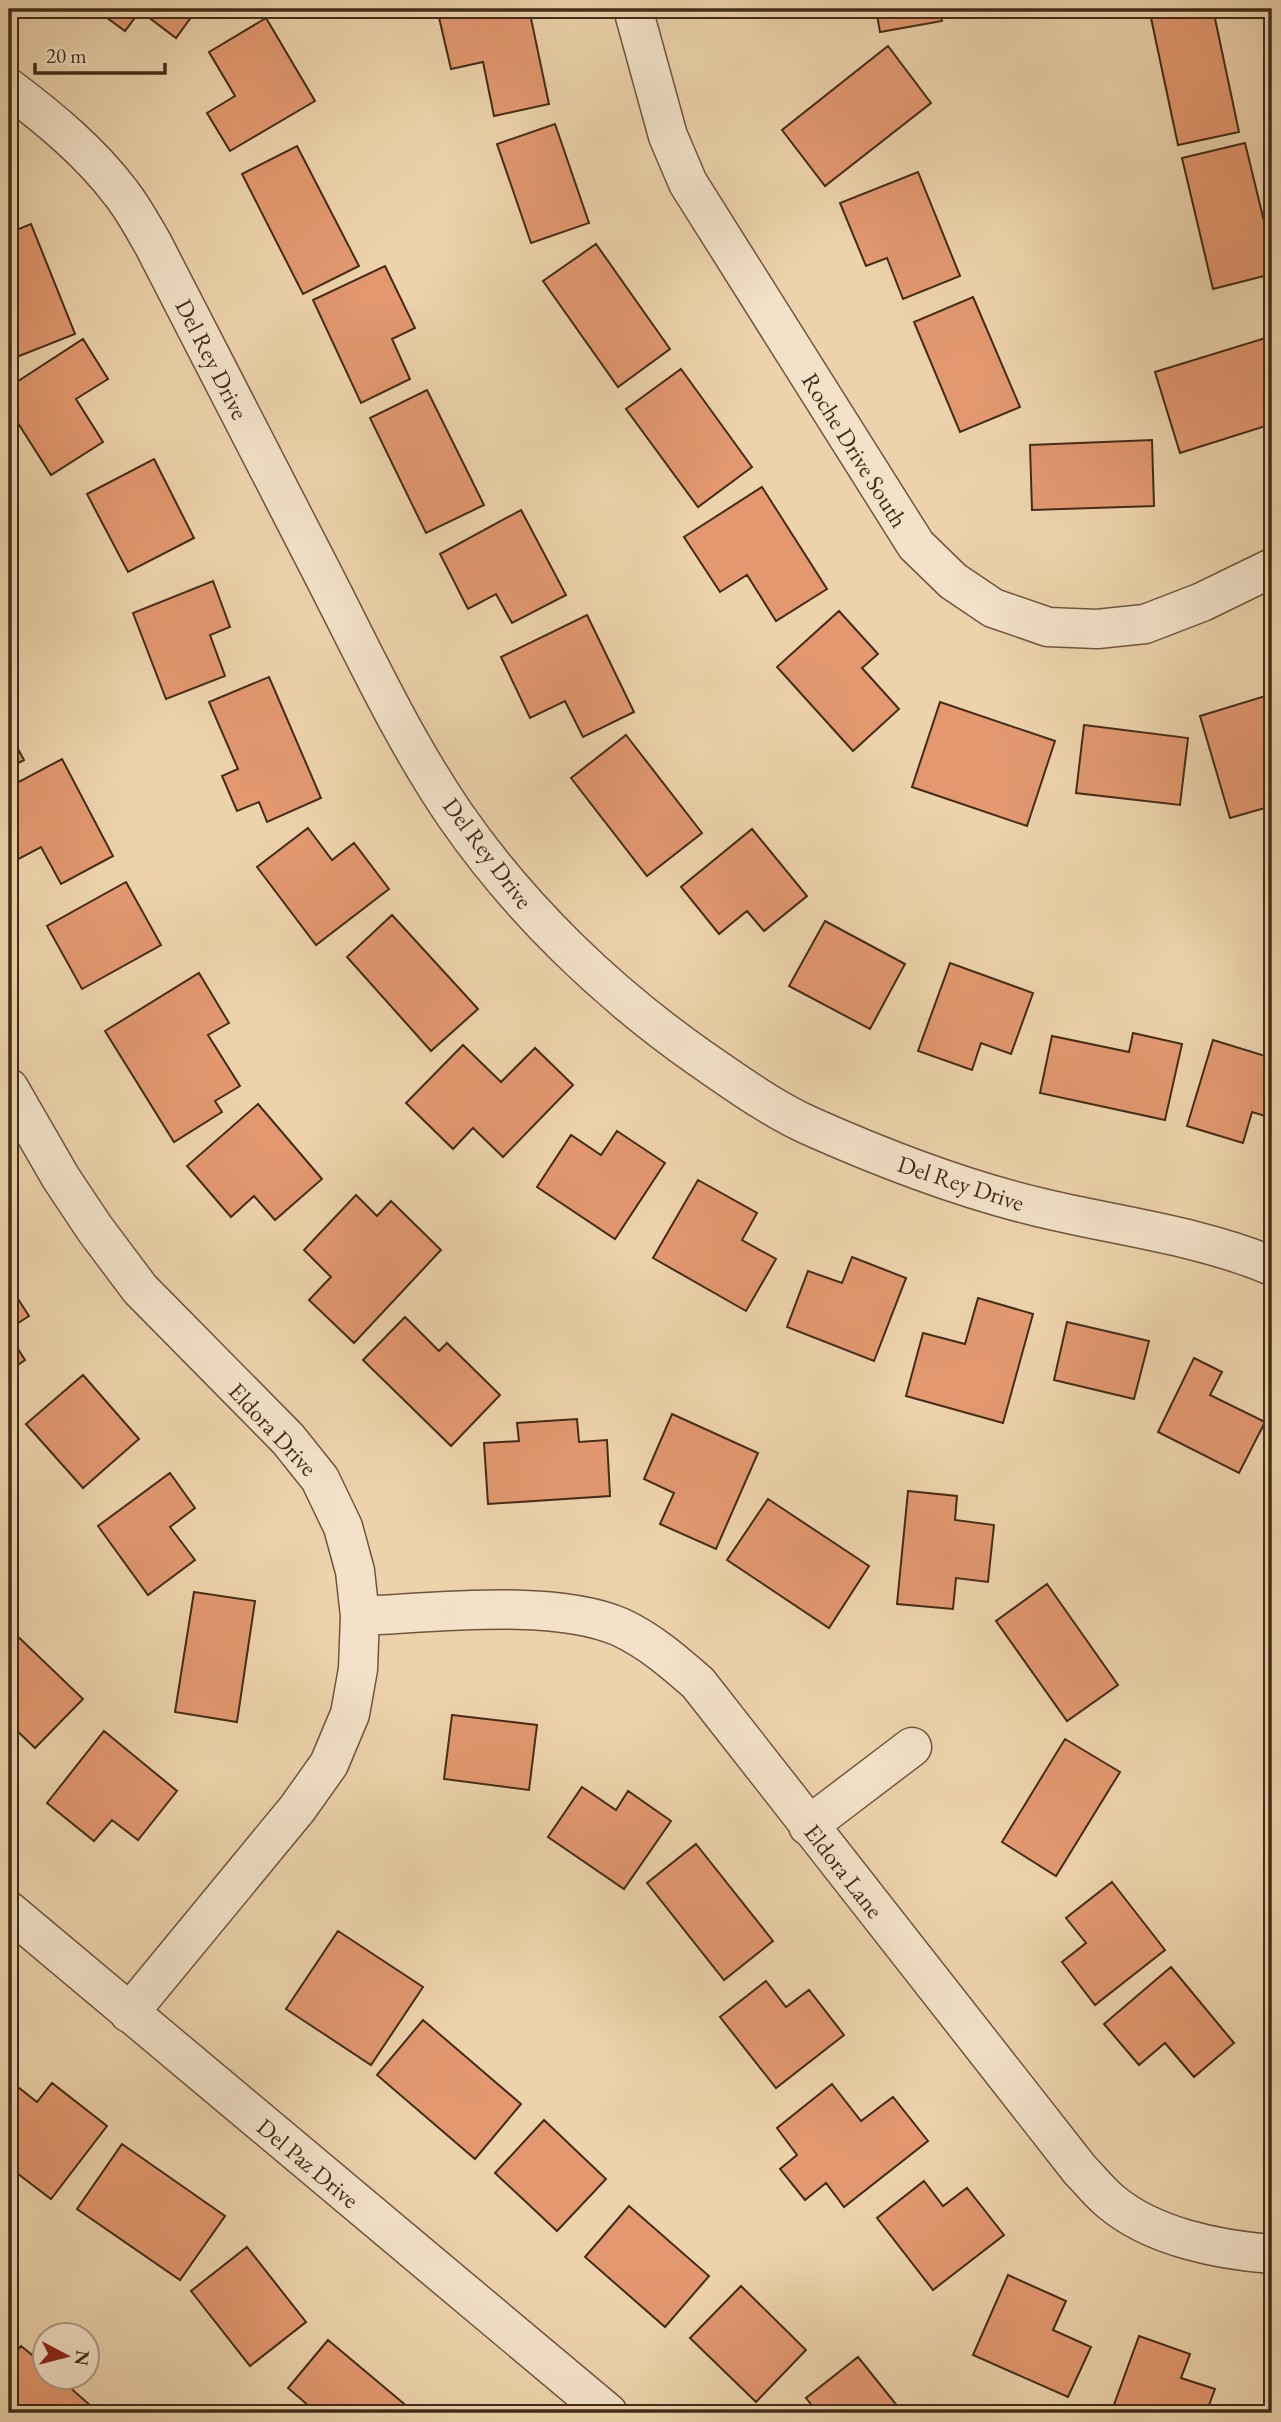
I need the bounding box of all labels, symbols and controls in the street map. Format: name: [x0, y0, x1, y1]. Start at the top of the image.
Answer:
scale bar: [35, 32, 164, 76]
text: 20 m: [46, 42, 87, 69]
street label: Del Rey Drive: [168, 294, 256, 424]
street label: Roche Drive South: [795, 367, 915, 533]
street label: Del Rey Drive: [436, 791, 540, 915]
street label: Del Rey Drive: [894, 1148, 1028, 1218]
street label: Eldora Drive: [222, 1376, 324, 1482]
street label: Eldora Lane: [798, 1818, 890, 1924]
street label: Del Paz Drive: [250, 2111, 366, 2215]
north arrow: [32, 2320, 102, 2390]
text: N: [69, 2349, 96, 2368]

